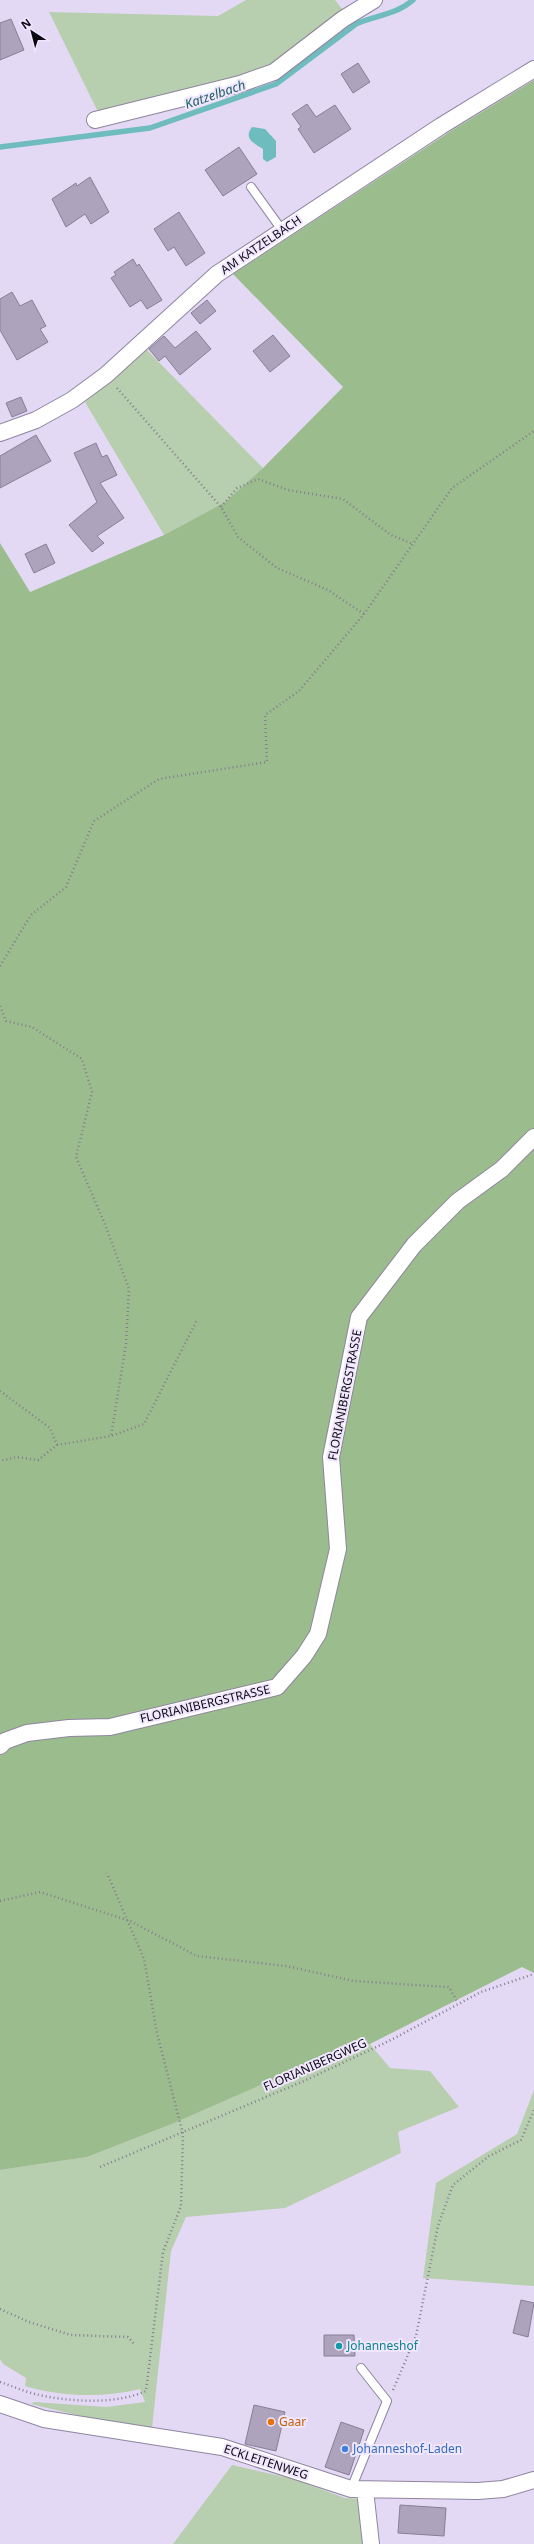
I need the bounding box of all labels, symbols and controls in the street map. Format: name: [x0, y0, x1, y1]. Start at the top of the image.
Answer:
north arrow: [12, 12, 52, 52]
text: N: [18, 15, 34, 32]
water label: Katzelbach: [182, 75, 248, 113]
street label: AM KATZELBACH: [217, 211, 304, 278]
street label: FLORIANIBERGSTRASSE: [323, 1328, 366, 1462]
street label: FLORIANIBERGSTRASSE: [138, 1680, 272, 1727]
street label: FLORIANIBERGWEG: [261, 2034, 369, 2095]
place label: Johanneshof: [346, 2337, 419, 2354]
marker: Johanneshof: [334, 2341, 344, 2351]
place label: Gaar: [279, 2413, 306, 2430]
marker: Gaar: [266, 2417, 276, 2427]
street label: ECKLEITENWEG: [222, 2440, 311, 2483]
place label: Johanneshof-Laden: [352, 2440, 462, 2457]
marker: Johanneshof-Laden: [340, 2444, 350, 2454]

